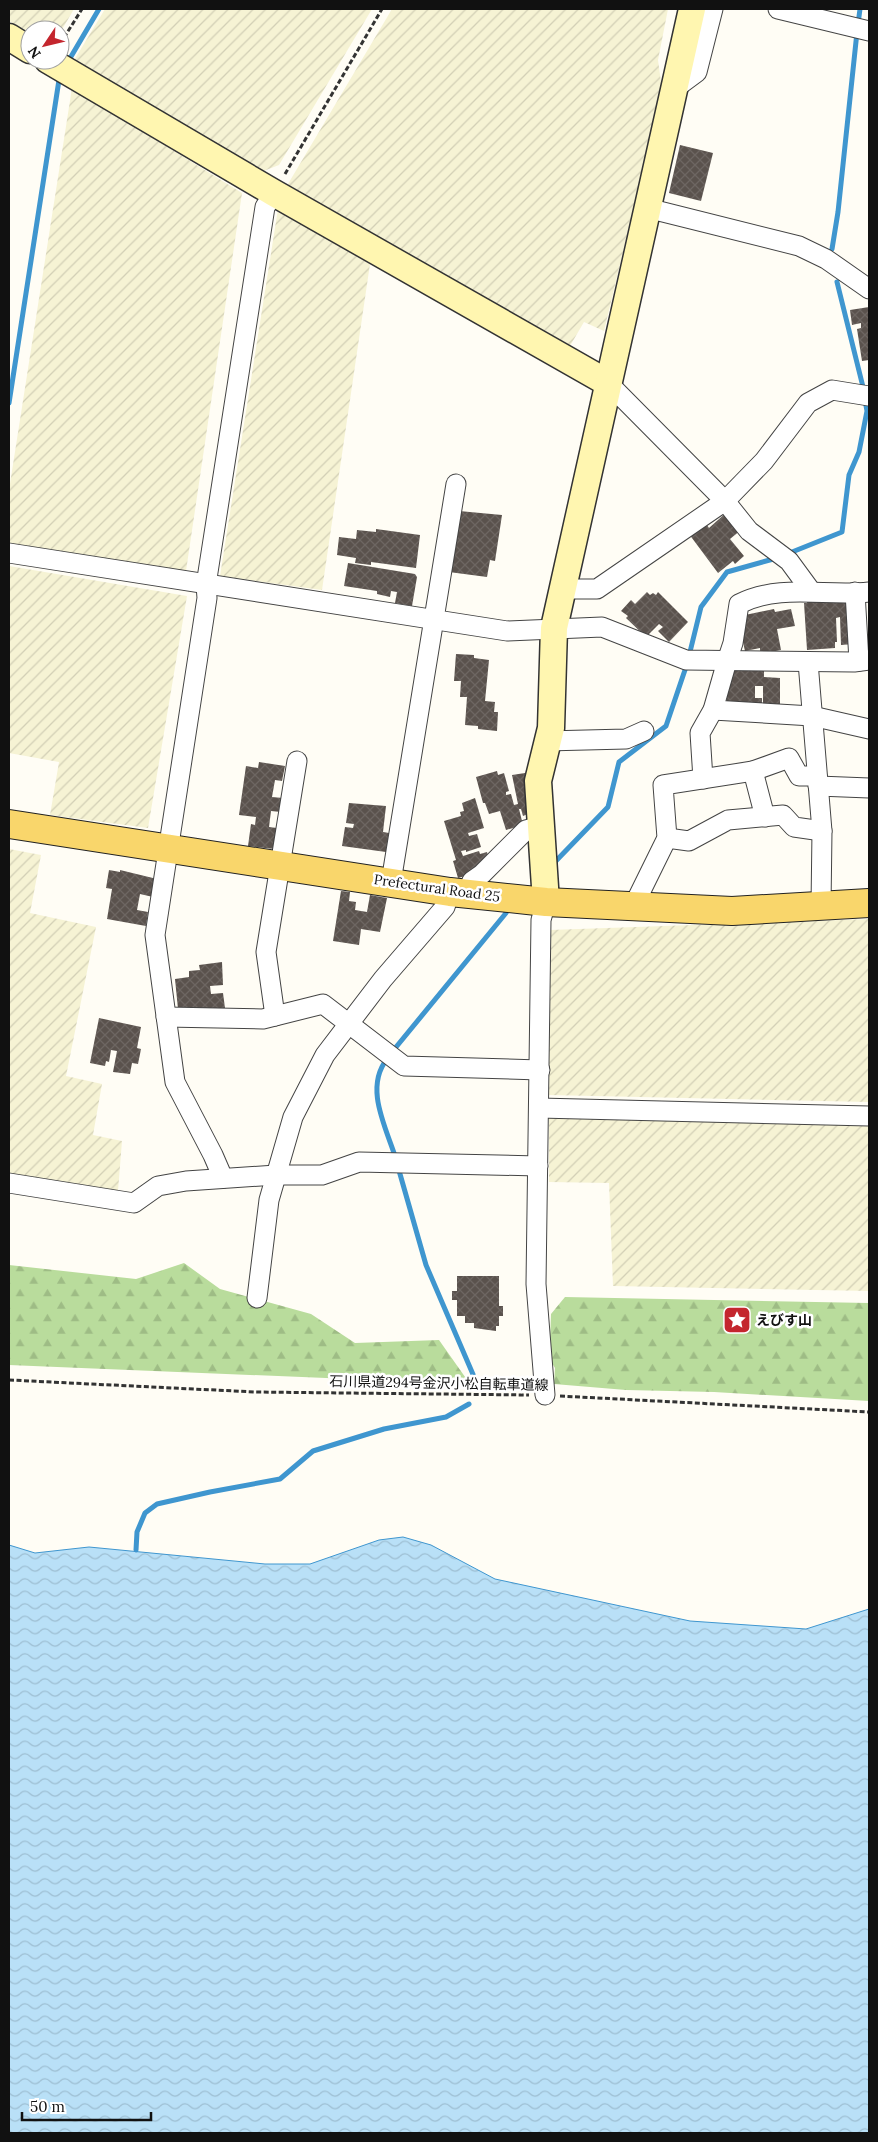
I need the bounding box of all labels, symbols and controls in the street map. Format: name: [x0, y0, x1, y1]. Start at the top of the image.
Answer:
north arrow: [20, 20, 70, 70]
text: N: [24, 43, 45, 62]
street label: Prefectural Road 25: [373, 870, 501, 906]
place icon: えびす山: [722, 1305, 752, 1335]
place label: えびす山: [756, 1311, 812, 1329]
street label: 石川県道294号金沢小松自転車道線: [329, 1372, 549, 1394]
scale bar: [22, 2090, 151, 2122]
text: 50 m: [30, 2097, 65, 2116]

